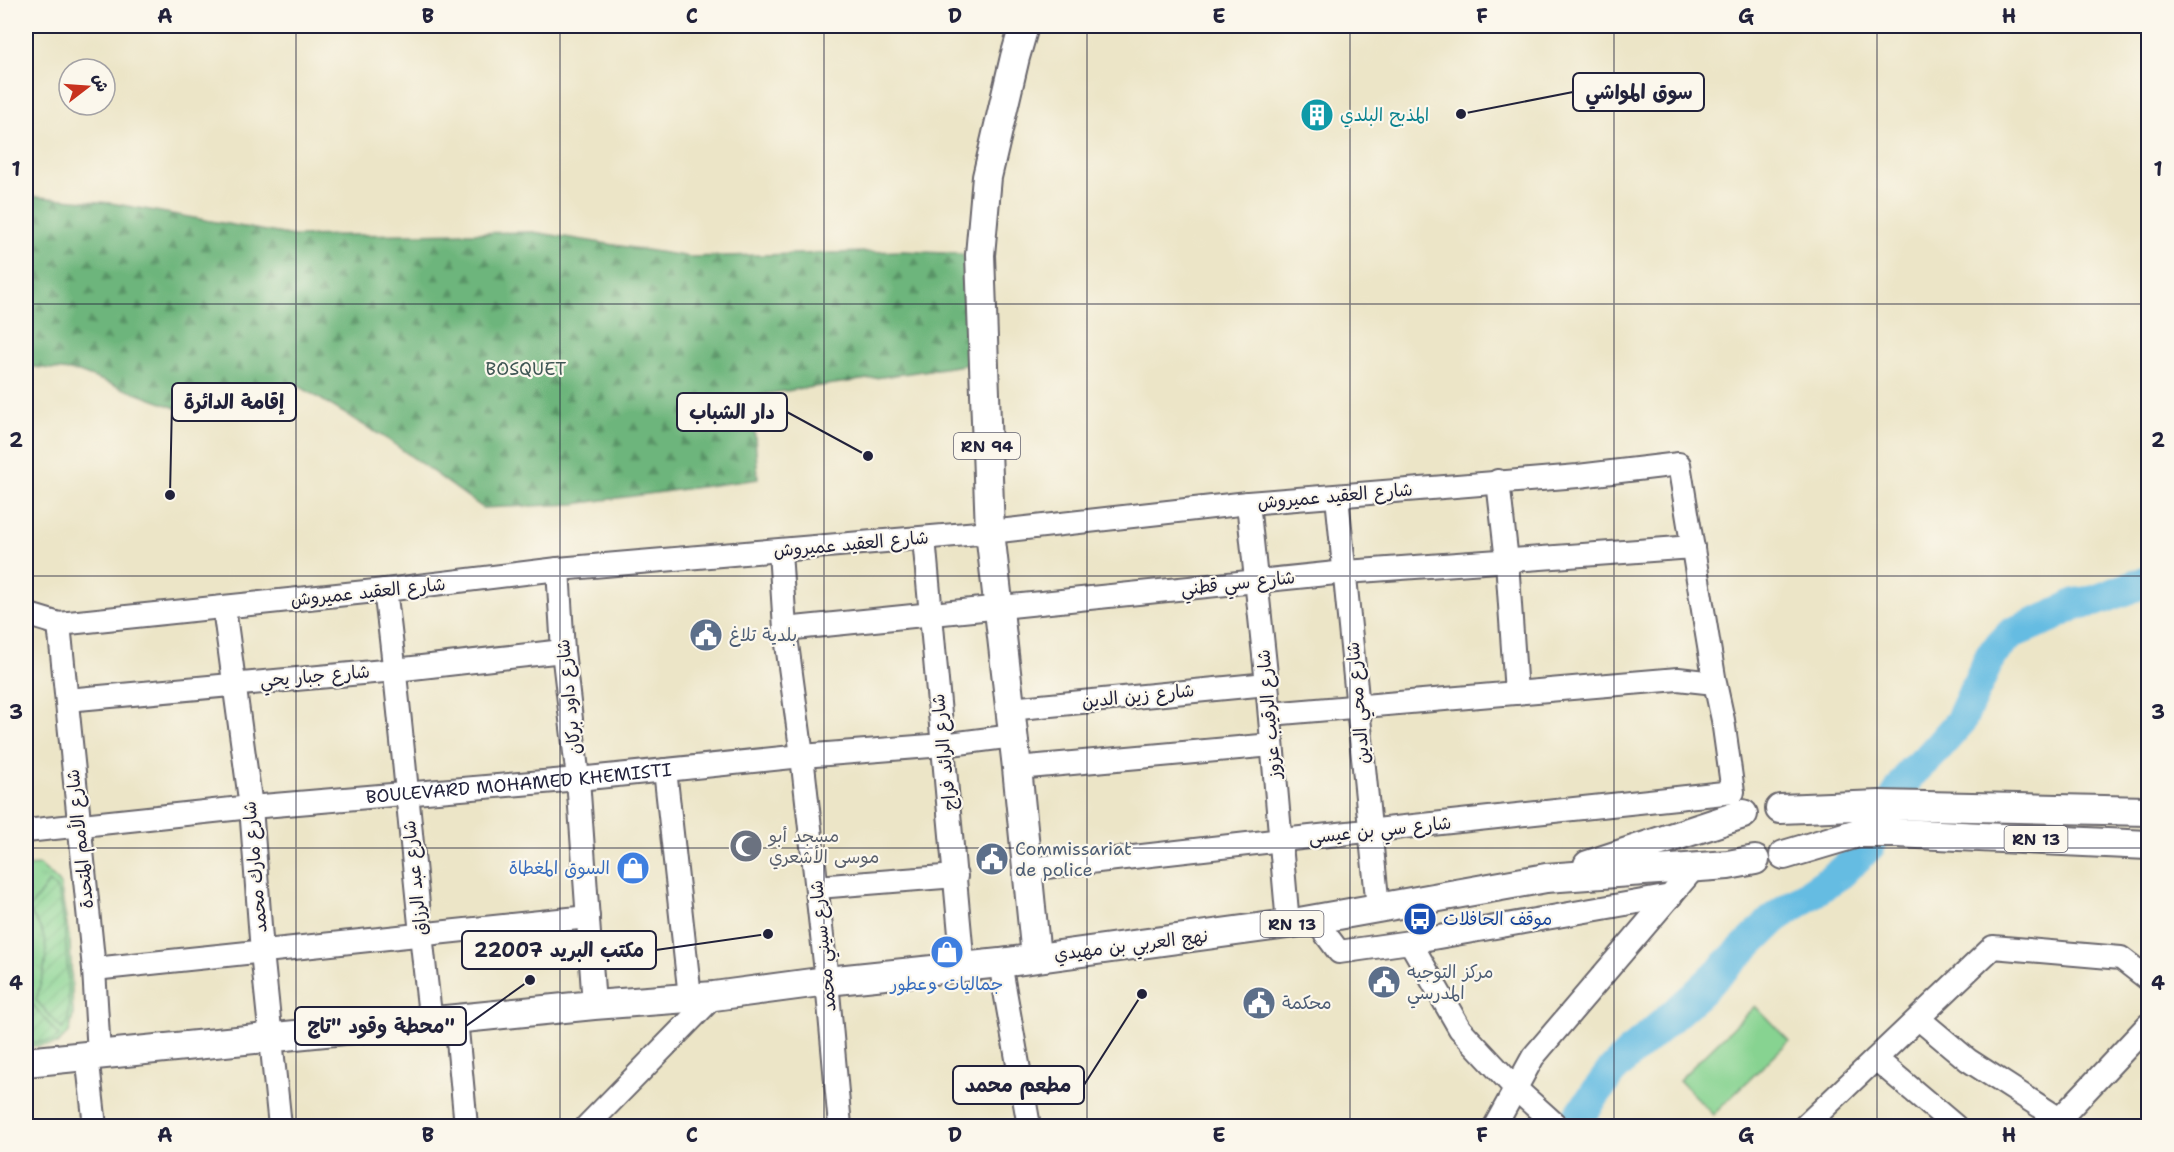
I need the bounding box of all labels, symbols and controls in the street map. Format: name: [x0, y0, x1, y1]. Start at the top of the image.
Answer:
text: A: [157, 3, 173, 29]
text: B: [422, 3, 434, 29]
text: C: [686, 3, 698, 29]
text: D: [948, 3, 962, 29]
text: E: [1212, 3, 1226, 29]
text: F: [1476, 3, 1488, 29]
text: G: [1738, 3, 1754, 29]
text: H: [2002, 3, 2016, 29]
north arrow: [57, 57, 117, 117]
text: ش: [88, 71, 113, 94]
callout: سوق المواشي: [1573, 73, 1704, 111]
text: سوق المواشي: [1585, 79, 1693, 110]
building icon: المذبح البلدي: [1299, 97, 1335, 133]
place label: المذبح البلدي: [1340, 103, 1429, 128]
text: 1: [11, 156, 21, 182]
text: 1: [2153, 156, 2163, 182]
park label: BOSQUET: [486, 357, 566, 381]
callout: إقامة الدائرة: [172, 383, 296, 421]
text: إقامة الدائرة: [184, 389, 284, 415]
callout: دار الشباب: [677, 393, 787, 431]
text: دار الشباب: [689, 399, 775, 425]
text: 2: [9, 427, 23, 453]
text: 2: [2151, 427, 2165, 453]
road number: RN 94: [954, 433, 1020, 459]
street label: شارع العقيد عميروش: [1256, 477, 1414, 515]
street label: شارع العقيد عميروش: [772, 525, 930, 563]
street label: شارع سي قطني: [1180, 565, 1297, 605]
street label: شارع العقيد عميروش: [289, 572, 447, 612]
public building icon: بلدية تلاغ: [688, 617, 724, 653]
place label: بلدية تلاغ: [729, 623, 797, 647]
street label: شارع داود بركان: [551, 638, 587, 756]
street label: شارع محي الدين: [1341, 641, 1379, 765]
street label: شارع الرقيب عزوز: [1251, 648, 1287, 782]
street label: شارع جبار يحي: [259, 659, 371, 697]
street label: شارع زين الدين: [1081, 678, 1195, 714]
street label: شارع الرائد فراج: [926, 692, 962, 812]
text: 3: [9, 699, 23, 725]
text: 3: [2151, 699, 2165, 725]
street label: BOULEVARD MOHAMED KHEMISTI: [365, 757, 673, 809]
street label: شارع الأمم المتحدة: [61, 768, 101, 910]
street label: شارع مارك محمد: [237, 800, 273, 934]
street label: شارع سي بن عيسى: [1307, 811, 1453, 853]
street label: شارع عبد الرزاق: [397, 819, 433, 937]
place label: مسجد أبو موسى الأشعري: [767, 824, 879, 870]
road number: RN 13: [2004, 826, 2068, 852]
mosque icon: مسجد أبو موسى الأشعري: [728, 828, 764, 864]
place label: Commissariat de police: [1015, 837, 1132, 882]
public building icon: Commissariat de police: [974, 841, 1010, 877]
shop icon: السوق المغطاة: [615, 850, 651, 886]
place label: السوق المغطاة: [509, 856, 610, 880]
street label: شارع سيني محمد: [804, 879, 846, 1013]
bus stop icon: موقف الحافلات: [1402, 901, 1438, 937]
place label: موقف الحافلات: [1443, 907, 1552, 931]
road number: RN 13: [1260, 911, 1324, 937]
street label: نهج العربي بن مهيدي: [1052, 924, 1210, 970]
callout: مكتب البريد 22007: [462, 931, 656, 969]
shop icon: جماليات وعطور: [929, 934, 965, 970]
text: مكتب البريد 22007: [474, 937, 644, 963]
place label: مركز التوجيه المدرسي: [1407, 960, 1493, 1009]
public building icon: مركز التوجيه المدرسي: [1366, 964, 1402, 1000]
text: 4: [9, 970, 23, 996]
text: 4: [2151, 970, 2165, 996]
place label: جماليات وعطور: [889, 972, 1003, 996]
public building icon: محكمة: [1241, 985, 1277, 1021]
place label: محكمة: [1282, 991, 1332, 1015]
callout: محطة وقود "تاج": [295, 1007, 466, 1045]
text: محطة وقود "تاج": [307, 1013, 455, 1039]
callout: مطعم محمد: [953, 1066, 1084, 1104]
text: مطعم محمد: [965, 1072, 1071, 1100]
text: A: [157, 1122, 173, 1148]
text: B: [422, 1122, 434, 1148]
text: C: [686, 1122, 698, 1148]
text: D: [948, 1122, 962, 1148]
text: E: [1212, 1122, 1226, 1148]
text: F: [1476, 1122, 1488, 1148]
text: G: [1738, 1122, 1754, 1148]
text: H: [2002, 1122, 2016, 1148]

